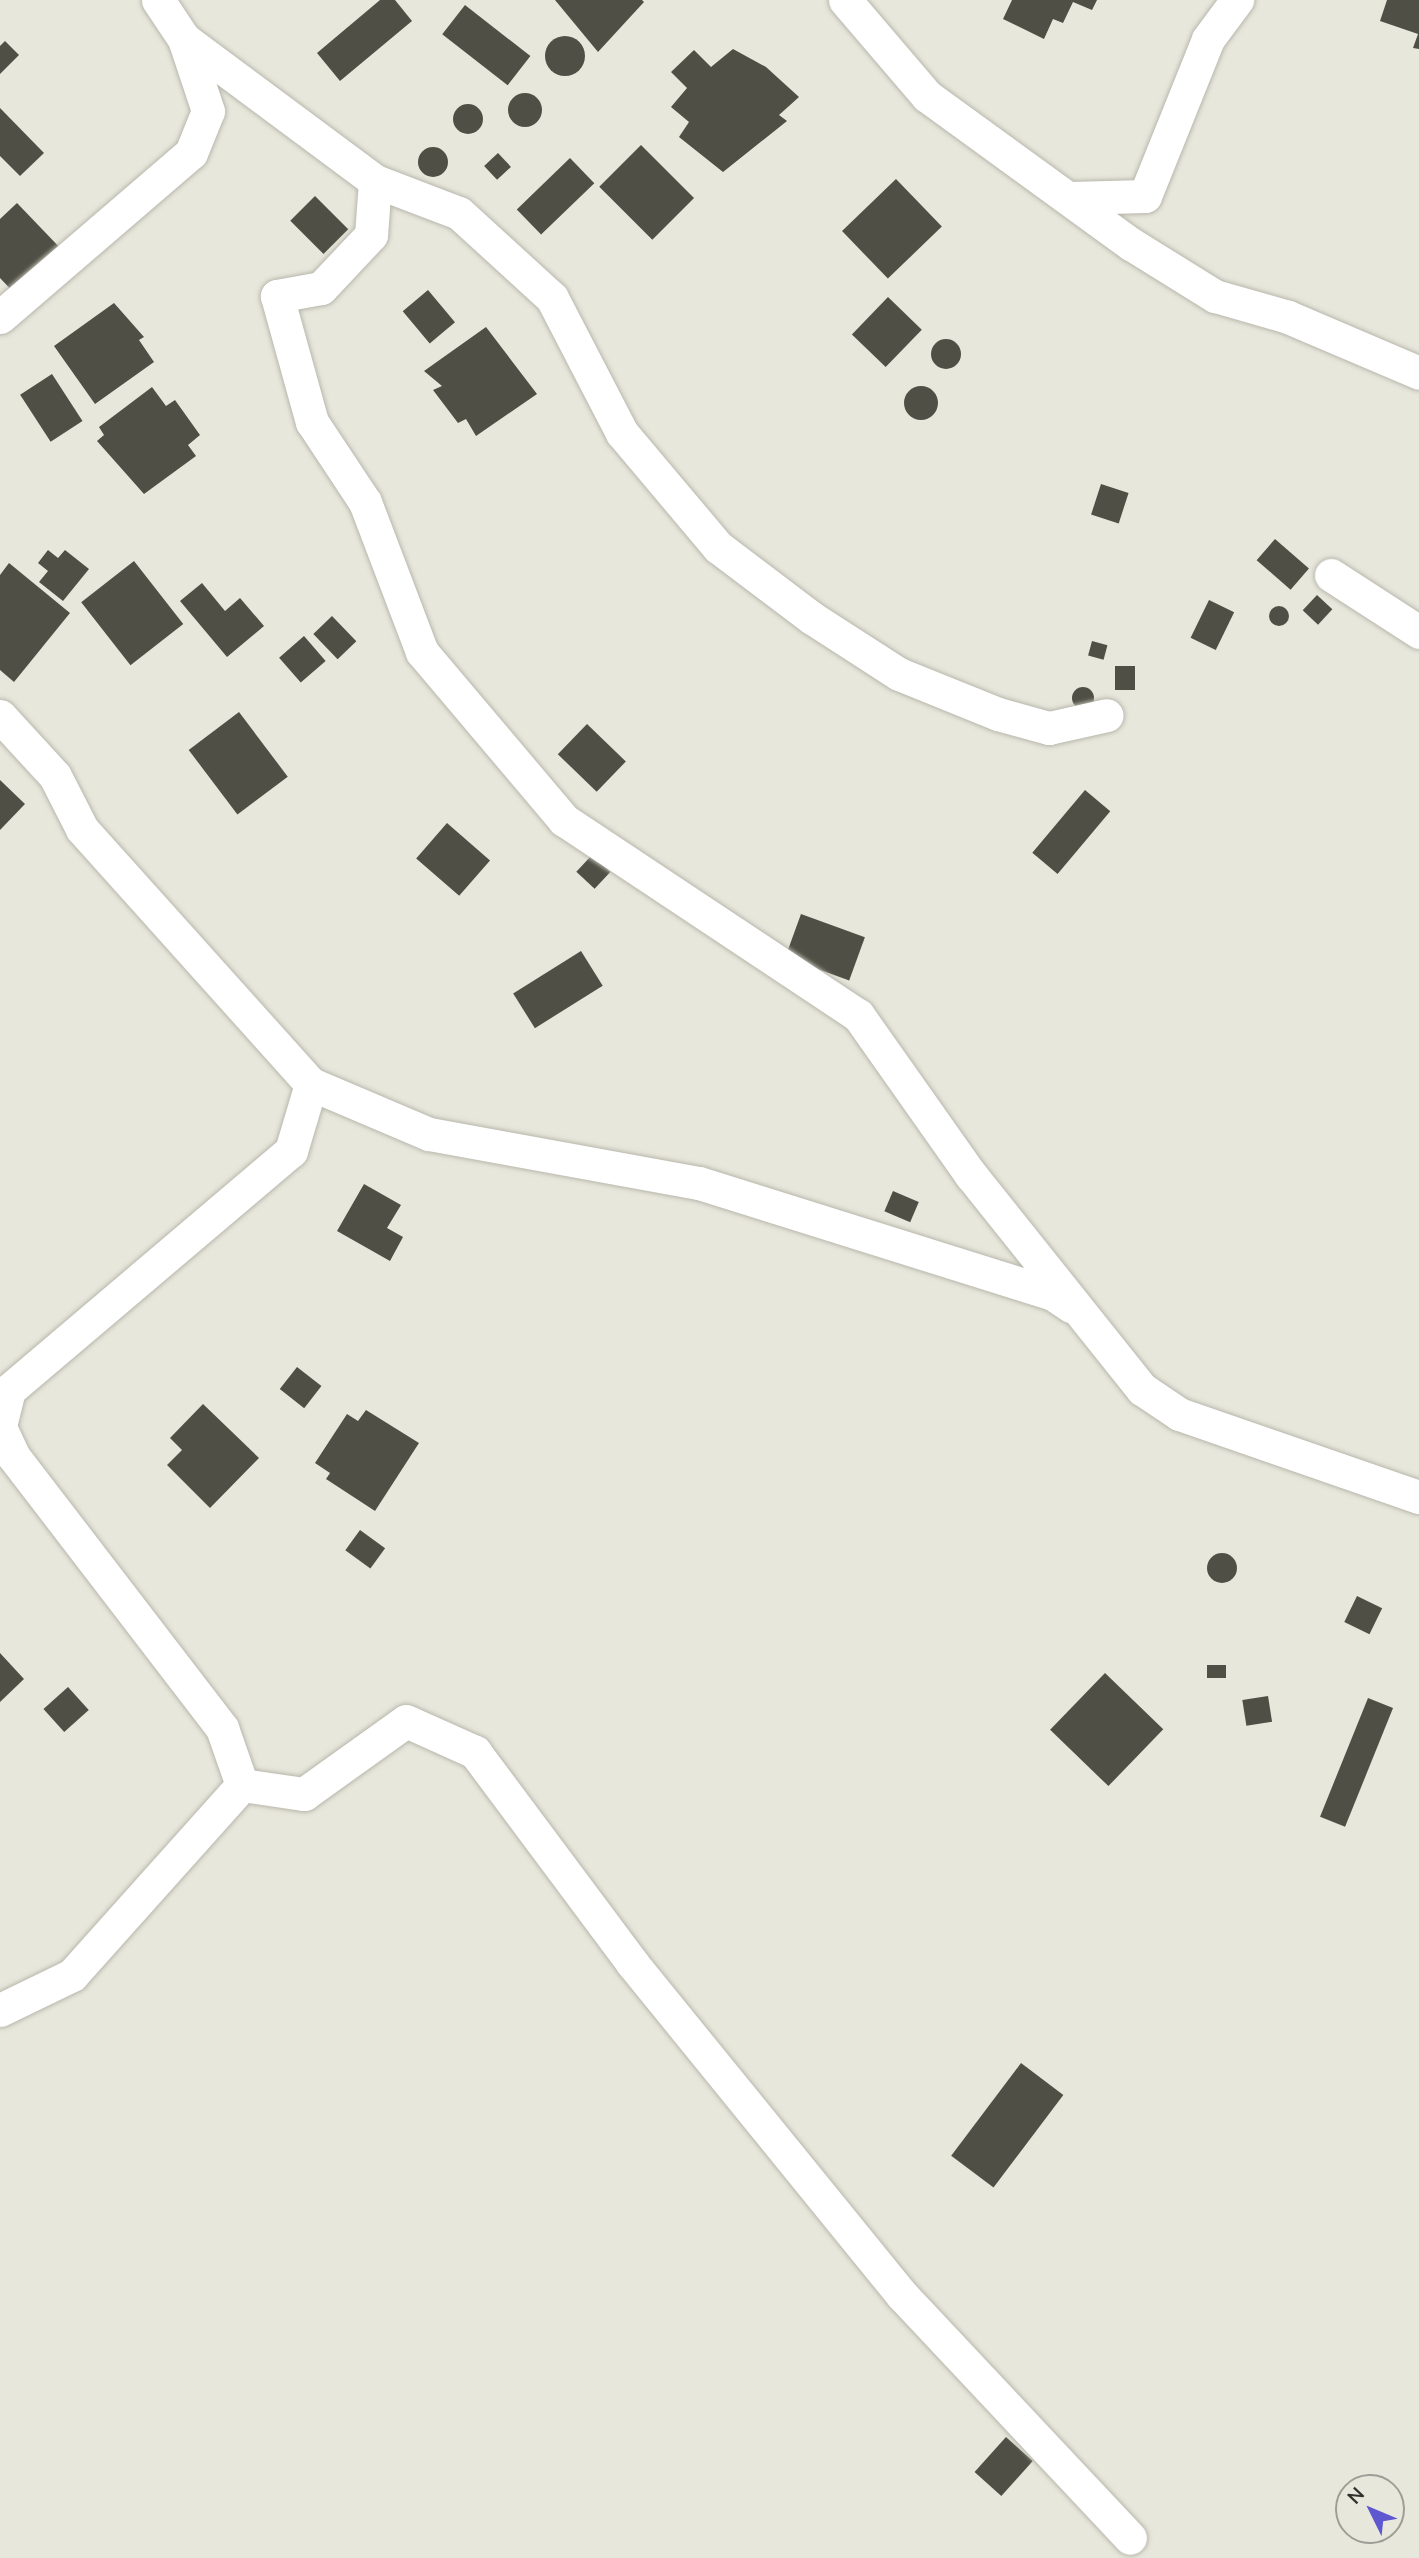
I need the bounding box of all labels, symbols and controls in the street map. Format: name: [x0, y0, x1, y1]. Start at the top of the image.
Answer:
north arrow: [1335, 2474, 1405, 2544]
text: N: [1342, 2482, 1370, 2510]

